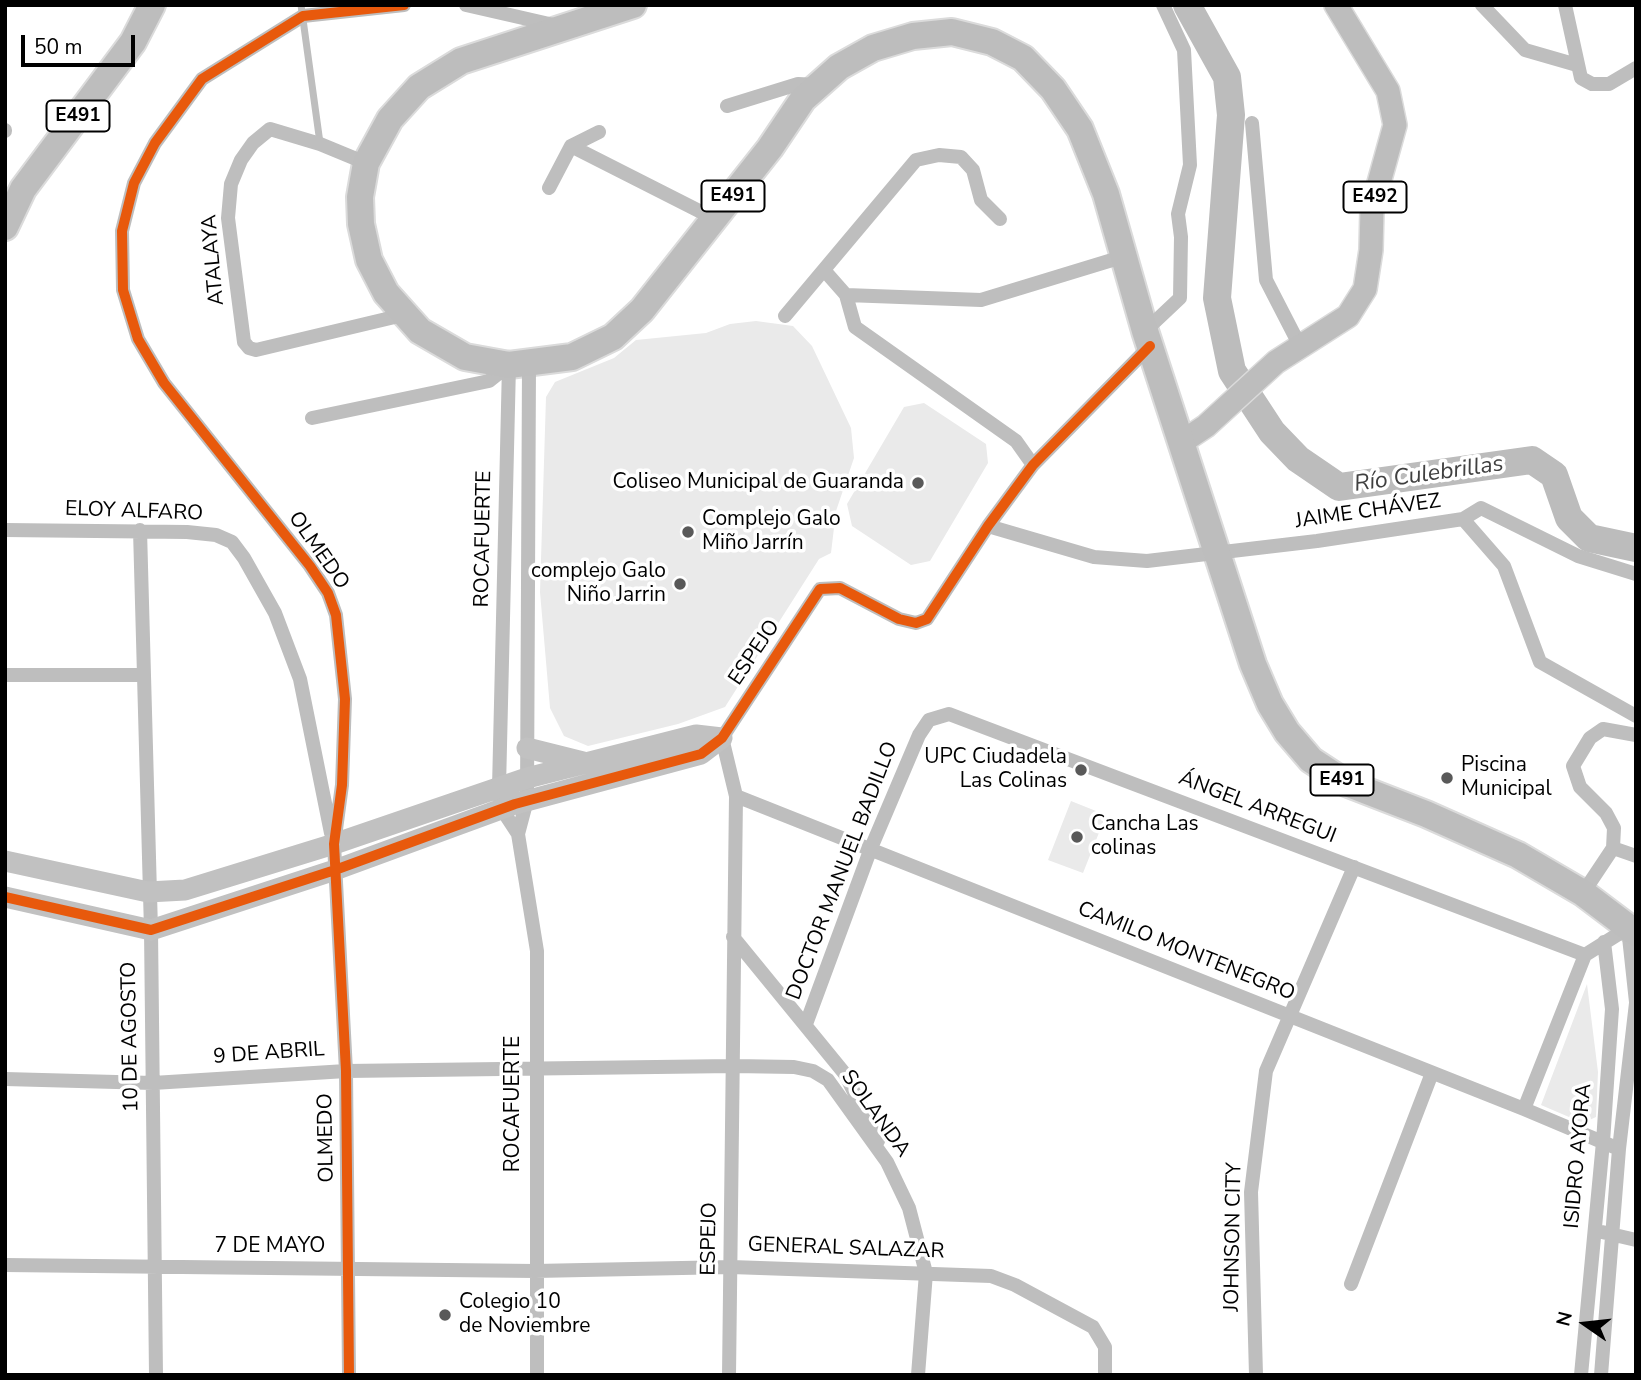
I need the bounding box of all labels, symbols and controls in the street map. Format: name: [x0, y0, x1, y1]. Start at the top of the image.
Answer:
scale bar: [24, 21, 138, 65]
text: 50 m: [34, 33, 83, 61]
road number: E491: [46, 100, 110, 132]
road number: E491: [702, 180, 764, 212]
road number: E492: [1344, 182, 1406, 212]
street label: ATALAYA: [197, 213, 231, 307]
water label: Río Culebrillas: [1353, 451, 1505, 499]
street label: ROCAFUERTE: [470, 470, 498, 608]
place label: Coliseo Municipal de Guaranda: [613, 470, 904, 496]
marker: Coliseo Municipal de Guaranda: [910, 475, 926, 491]
street label: JAIME CHÁVEZ: [1294, 489, 1442, 535]
street label: ELOY ALFARO: [64, 497, 204, 527]
street label: OLMEDO: [282, 507, 354, 595]
place label: Complejo Galo Miño Jarrín: [702, 507, 841, 557]
marker: Complejo Galo Miño Jarrín: [680, 524, 696, 540]
place label: complejo Galo Niño Jarrin: [531, 559, 666, 609]
marker: complejo Galo Niño Jarrin: [672, 576, 688, 592]
street label: ESPEJO: [724, 615, 786, 691]
street label: DOCTOR MANUEL BADILLO: [782, 738, 904, 1004]
place label: UPC Ciudadela Las Colinas: [924, 745, 1067, 795]
place label: Piscina Municipal: [1461, 753, 1552, 803]
marker: UPC Ciudadela Las Colinas: [1073, 762, 1089, 778]
road number: E491: [1310, 764, 1374, 796]
street label: ÁNGEL ARREGUI: [1175, 766, 1339, 850]
marker: Piscina Municipal: [1439, 770, 1455, 786]
place label: Cancha Las colinas: [1091, 812, 1199, 862]
marker: Cancha Las colinas: [1069, 829, 1085, 845]
street label: CAMILO MONTENEGRO: [1074, 897, 1298, 1007]
street label: 10 DE AGOSTO: [117, 961, 145, 1113]
street label: ROCAFUERTE: [501, 1036, 527, 1172]
street label: 9 DE ABRIL: [212, 1038, 326, 1070]
street label: SOLANDA: [835, 1066, 915, 1162]
street label: ISIDRO AYORA: [1560, 1082, 1598, 1230]
street label: OLMEDO: [314, 1093, 340, 1183]
street label: JOHNSON CITY: [1220, 1162, 1248, 1312]
street label: ESPEJO: [697, 1202, 723, 1276]
street label: GENERAL SALAZAR: [747, 1233, 945, 1265]
street label: 7 DE MAYO: [215, 1234, 325, 1260]
north arrow: [1550, 1289, 1620, 1359]
place label: Colegio 10 de Noviembre: [459, 1290, 591, 1340]
marker: Colegio 10 de Noviembre: [437, 1307, 453, 1323]
text: N: [1550, 1309, 1579, 1329]

